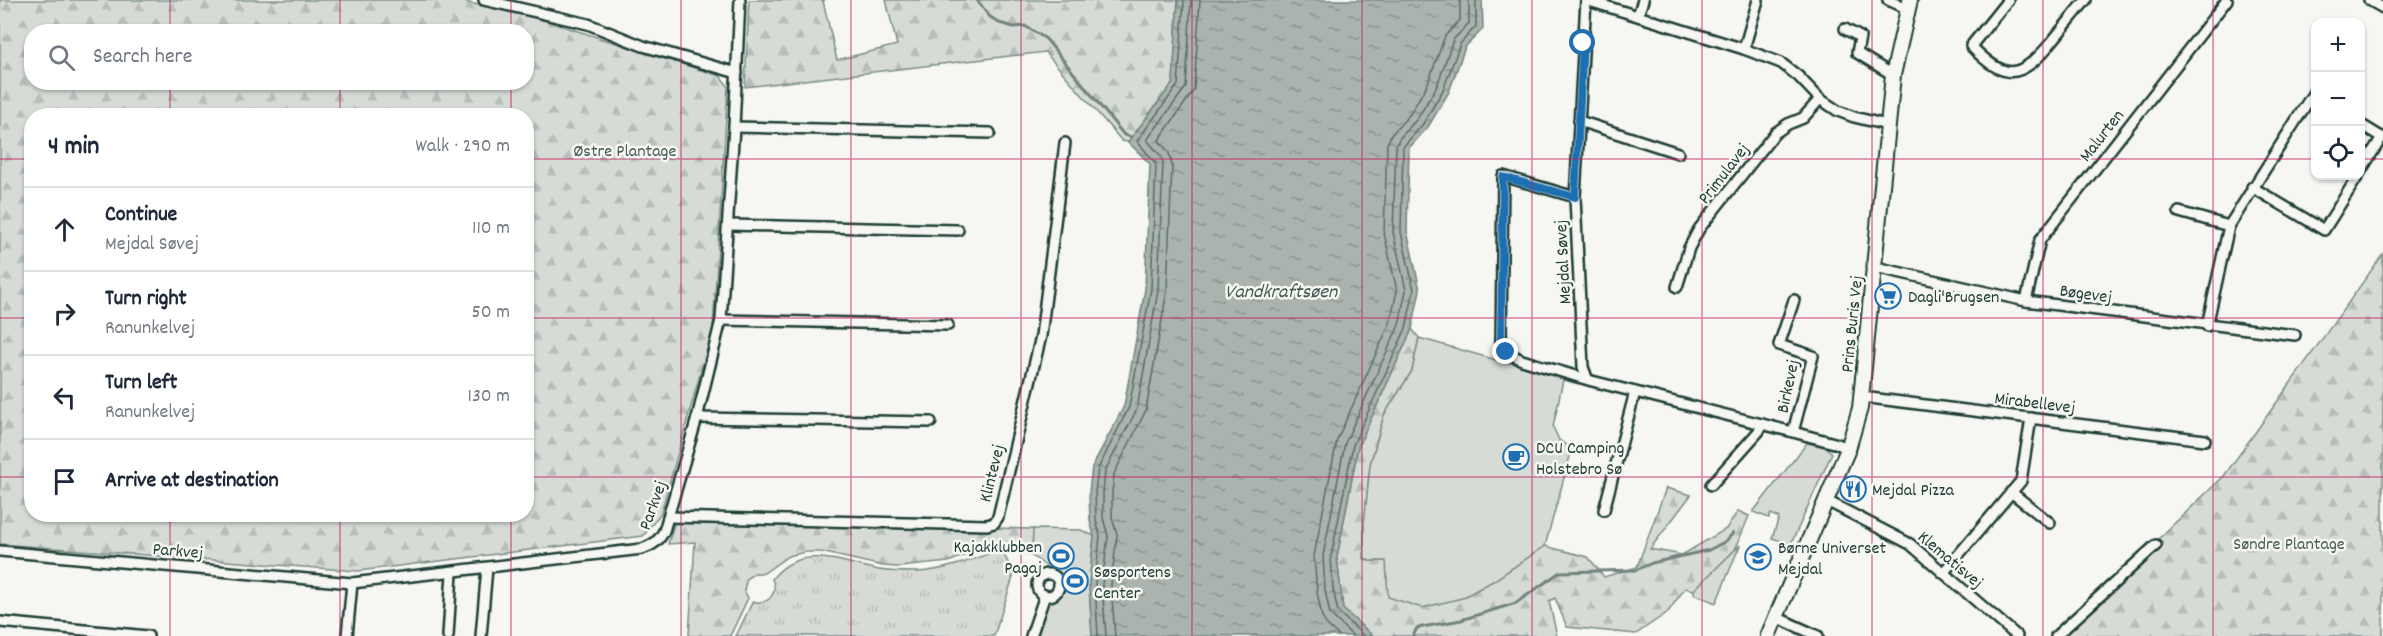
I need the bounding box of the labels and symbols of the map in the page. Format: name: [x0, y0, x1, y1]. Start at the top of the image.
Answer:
route start: [1569, 29, 1595, 55]
street label: Malurten: [2074, 105, 2131, 168]
street label: Primulavej: [1693, 139, 1757, 210]
park label: Østre Plantage: [574, 140, 676, 165]
street label: Mejdal Søvej: [1550, 219, 1579, 305]
street label: Prins Buris Vej: [1836, 275, 1871, 374]
water label: Vandkraftsøen: [1225, 279, 1338, 307]
street label: Bøgevej: [2058, 279, 2113, 312]
supermarket icon: Dagli'Brugsen: [1873, 281, 1903, 311]
place label: Dagli'Brugsen: [1908, 286, 1999, 311]
route end: [1492, 338, 1518, 364]
street label: Birkevej: [1772, 358, 1807, 416]
street label: Mirabellevej: [1993, 387, 2077, 422]
place label: DCU Camping Holstebro Sø: [1536, 437, 1625, 483]
street label: Klintevej: [974, 442, 1013, 505]
cafe icon: DCU Camping Holstebro Sø: [1501, 442, 1531, 472]
restaurant icon: Mejdal Pizza: [1838, 474, 1868, 504]
street label: Parkvej: [634, 478, 675, 534]
place label: Mejdal Pizza: [1872, 479, 1955, 504]
street label: Klematisvej: [1911, 526, 1988, 596]
park label: Søndre Plantage: [2233, 533, 2345, 558]
place label: Kajakklubben Pagaj: [953, 536, 1042, 582]
place label: Børne Universet Mejdal: [1778, 537, 1886, 583]
street label: Parkvej: [151, 538, 204, 567]
sports icon: Kajakklubben Pagaj: [1046, 541, 1076, 571]
school or university icon: Børne Universet Mejdal: [1743, 542, 1773, 572]
place label: Søsportens Center: [1094, 561, 1171, 607]
sports icon: Søsportens Center: [1060, 566, 1090, 596]

